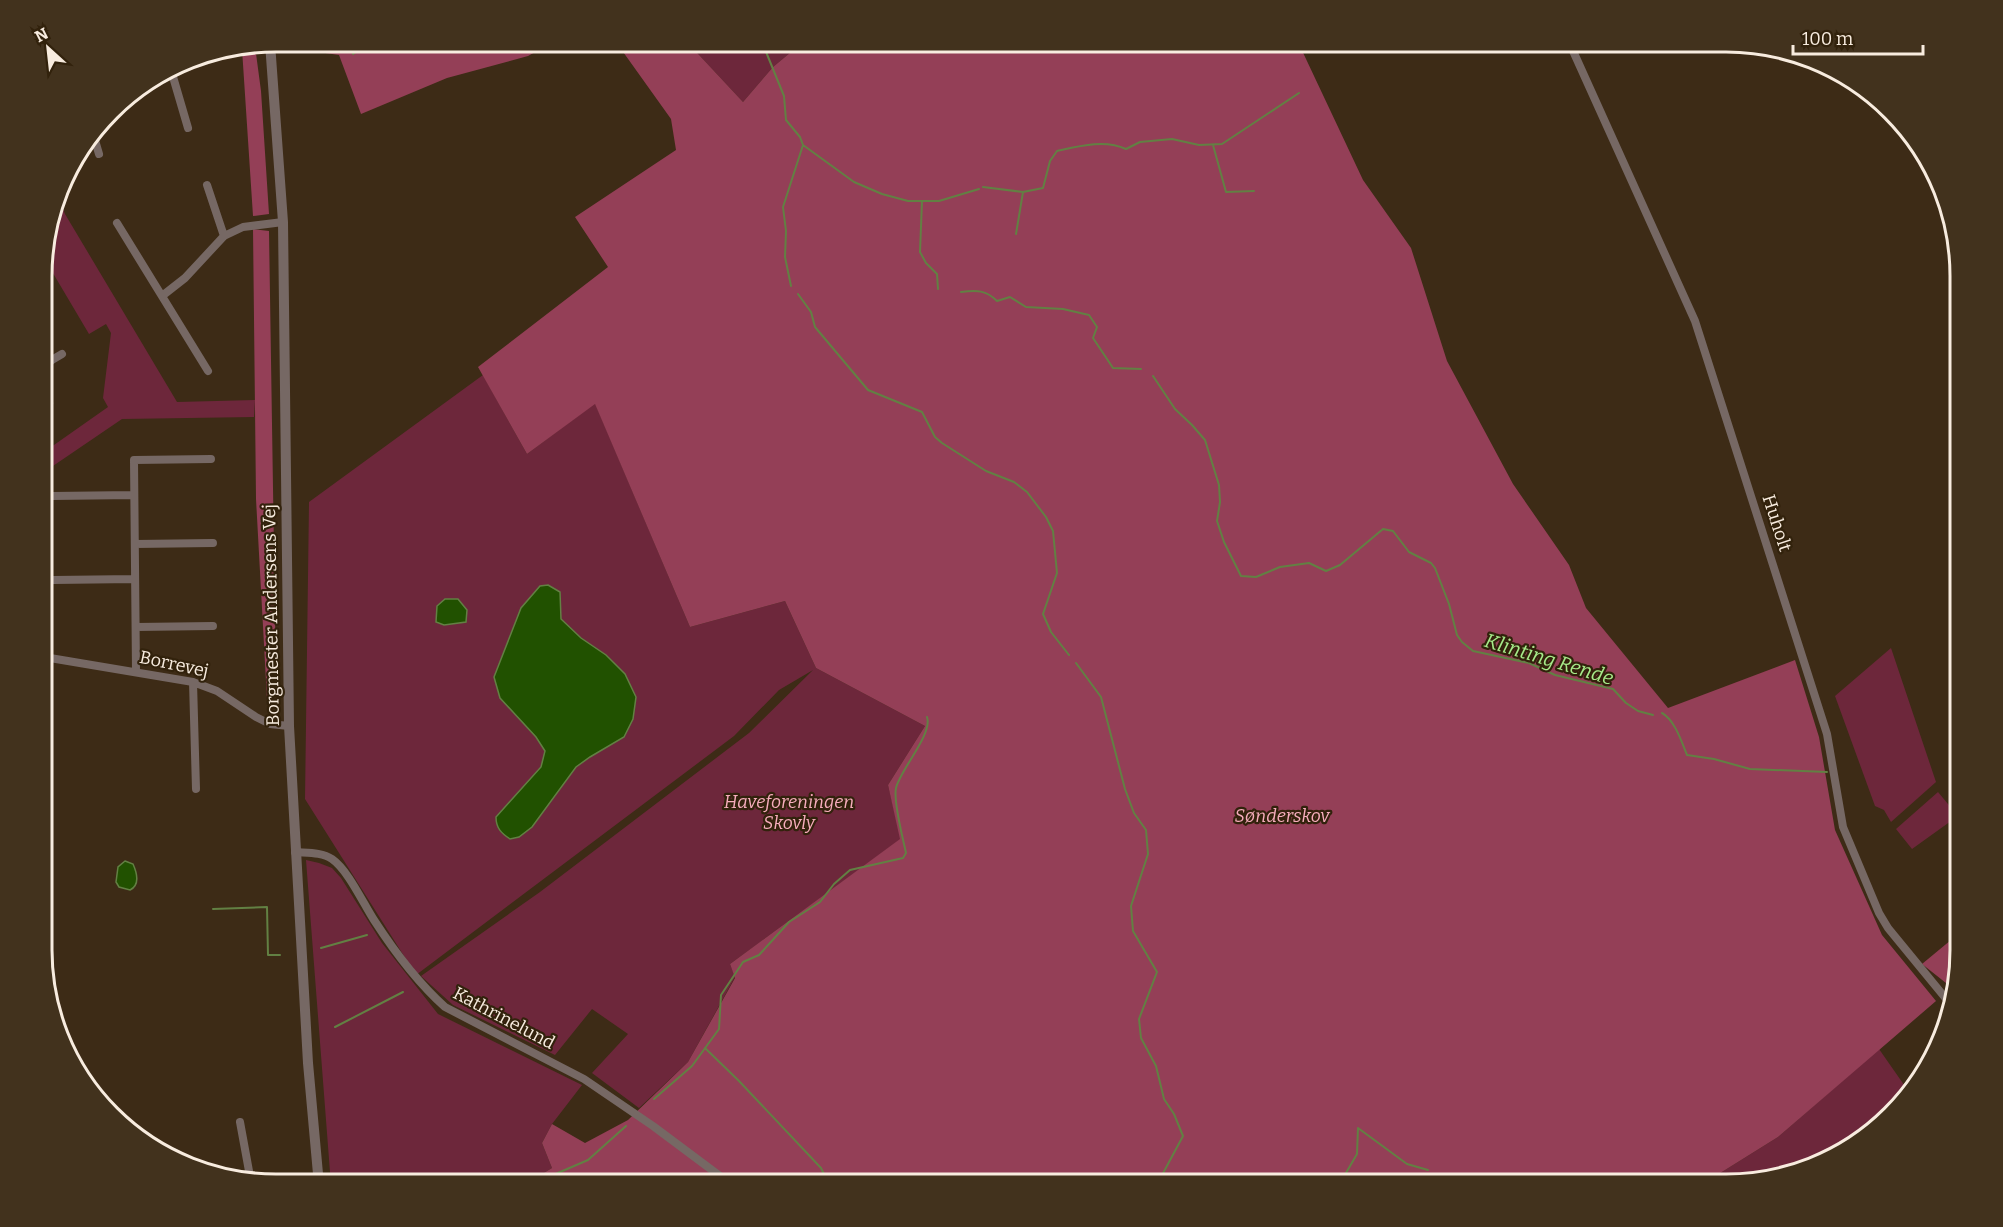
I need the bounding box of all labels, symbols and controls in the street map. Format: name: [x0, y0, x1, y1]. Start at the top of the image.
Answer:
north arrow: [18, 18, 78, 78]
scale bar: [1793, 18, 1924, 56]
text: N: [32, 24, 51, 46]
text: 100 m: [1802, 28, 1853, 50]
street label: Huholt: [1757, 492, 1797, 555]
street label: Borgmester Andersens Vej: [258, 504, 284, 726]
water label: Klinting Rende: [1482, 628, 1616, 690]
street label: Borrevej: [137, 646, 211, 682]
park label: Haveforeningen Skovly: [724, 791, 854, 834]
park label: Sønderskov: [1235, 805, 1330, 827]
street label: Kathrinelund: [449, 982, 559, 1054]

